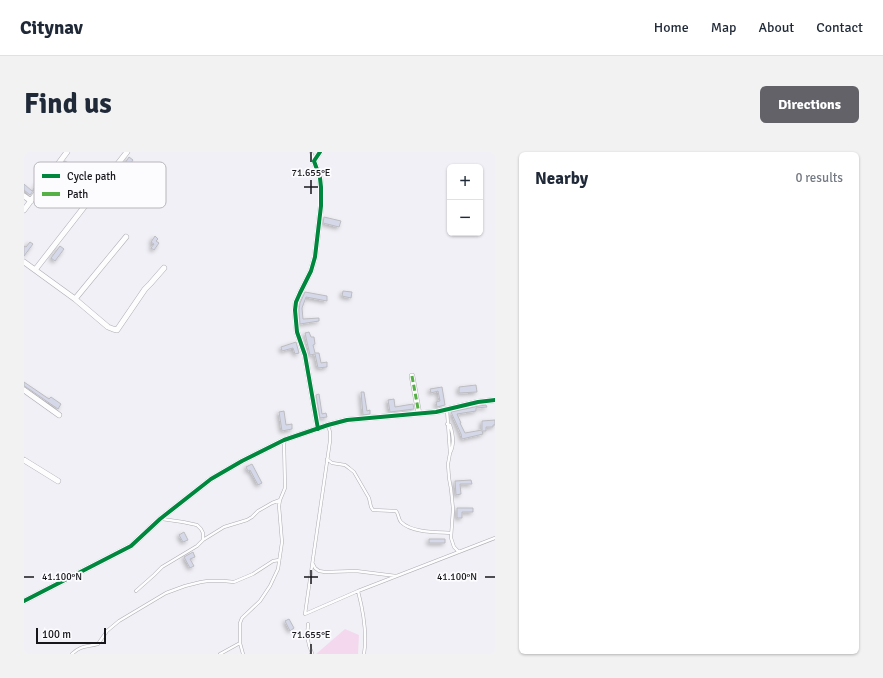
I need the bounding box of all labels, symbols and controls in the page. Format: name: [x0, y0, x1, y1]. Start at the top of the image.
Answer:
text: Citynav: [20, 16, 83, 40]
text: Home: [654, 19, 689, 36]
text: Map: [711, 19, 736, 36]
text: About: [758, 19, 794, 36]
text: Contact: [816, 19, 863, 36]
button: Directions: [760, 86, 859, 123]
text: Find us: [24, 87, 112, 121]
legend: [34, 162, 166, 208]
map controls: [447, 164, 483, 236]
button: +: [447, 164, 483, 200]
text: 71.655°E: [292, 167, 331, 179]
text: Nearby: [535, 168, 588, 189]
text: Cycle path: [67, 170, 116, 183]
text: 0 results: [795, 170, 843, 186]
text: Path: [67, 188, 88, 201]
button: −: [447, 200, 483, 236]
text: 41.100°N: [42, 571, 82, 583]
text: 41.100°N: [437, 571, 477, 583]
scale bar: [36, 626, 106, 645]
text: 100 m: [42, 628, 71, 641]
text: 71.655°E: [292, 629, 331, 641]

